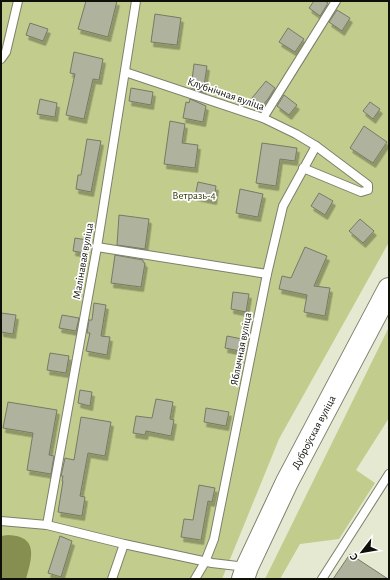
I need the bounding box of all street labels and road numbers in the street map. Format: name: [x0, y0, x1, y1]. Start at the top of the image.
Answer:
street label: Клубнічная вуліца: [186, 76, 266, 112]
street label: Малінавая вуліца: [71, 222, 95, 300]
street label: Яблычная вуліца: [229, 312, 253, 386]
street label: Дуброўская вуліца: [289, 393, 337, 471]

